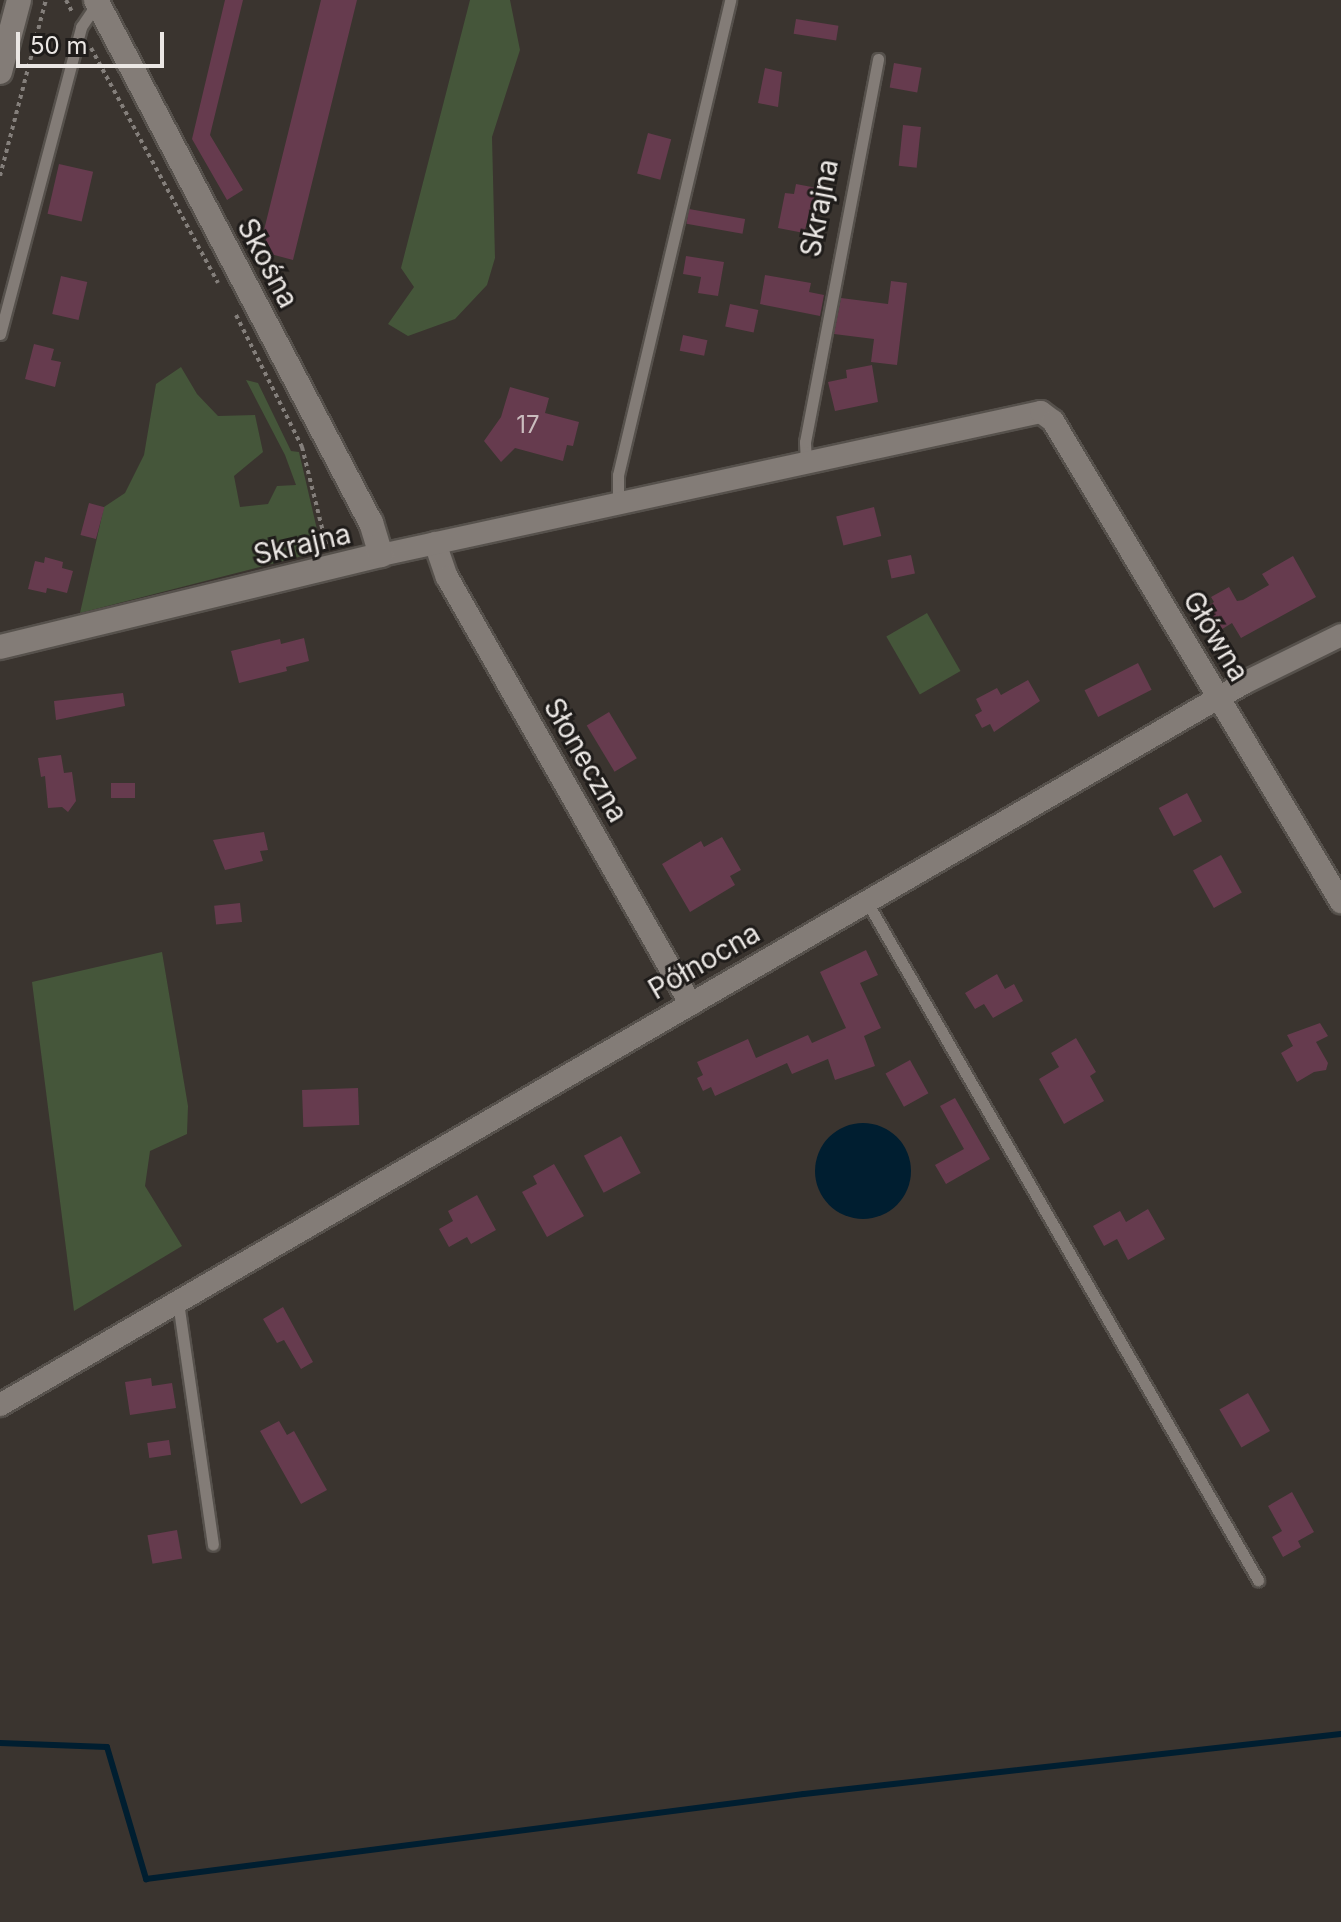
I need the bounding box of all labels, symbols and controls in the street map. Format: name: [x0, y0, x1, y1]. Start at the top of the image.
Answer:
scale bar: [20, 16, 168, 66]
text: 50 m: [30, 31, 88, 60]
street label: Skrajna: [793, 156, 845, 260]
street label: Skośna: [231, 212, 305, 314]
house number: 17: [516, 411, 540, 439]
street label: Skrajna: [250, 517, 354, 571]
street label: Główna: [1176, 585, 1256, 687]
street label: Słoneczna: [537, 692, 635, 828]
street label: Północna: [642, 916, 766, 1006]

